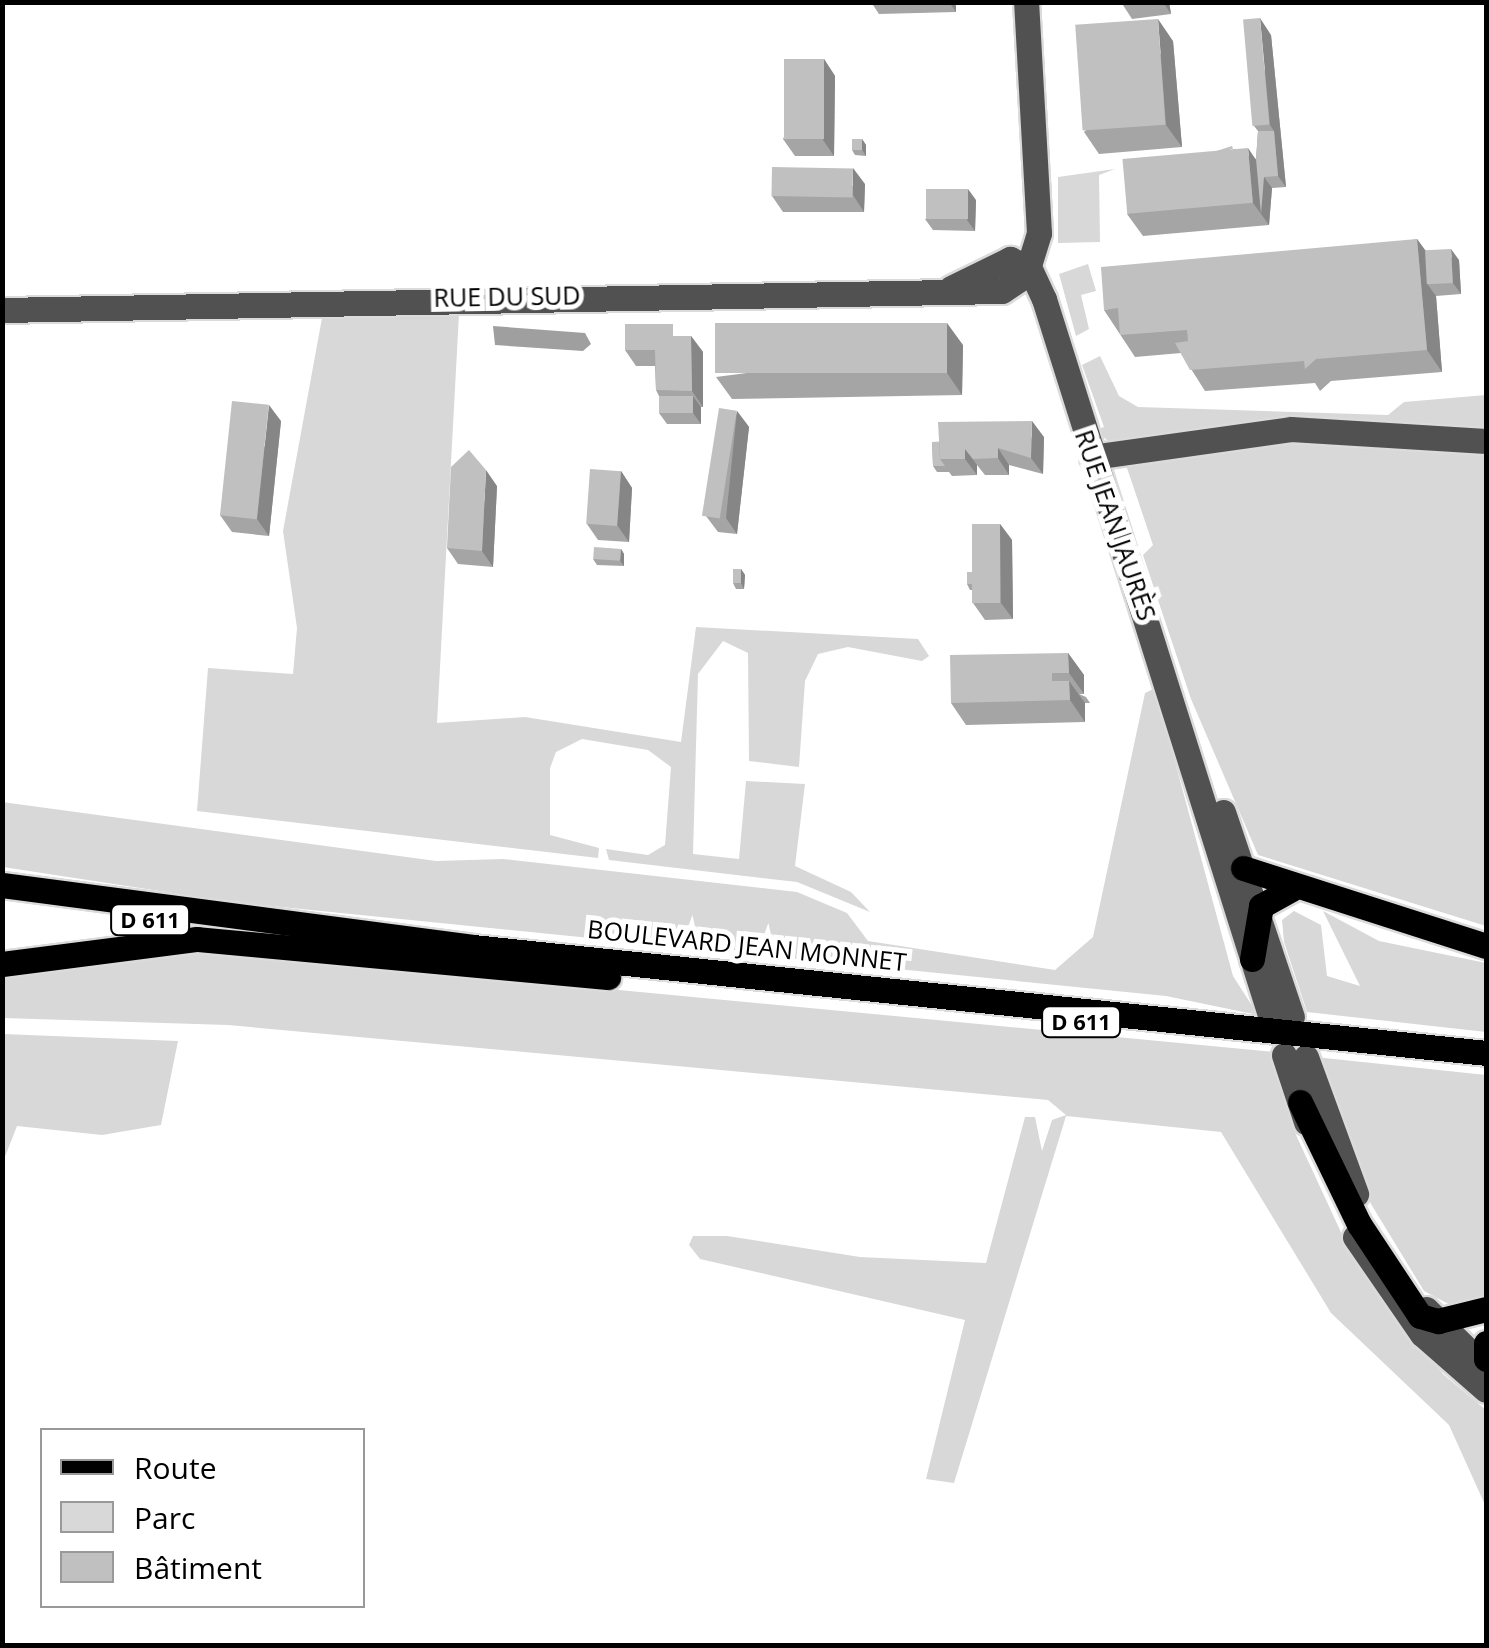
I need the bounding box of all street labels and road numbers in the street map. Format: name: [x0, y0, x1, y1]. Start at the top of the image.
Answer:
street label: RUE DU SUD: [433, 280, 581, 312]
street label: RUE JEAN JAURÈS: [1069, 426, 1163, 624]
road number: D 611: [110, 903, 190, 937]
street label: BOULEVARD JEAN MONNET: [586, 913, 908, 977]
road number: D 611: [1041, 1005, 1121, 1039]

